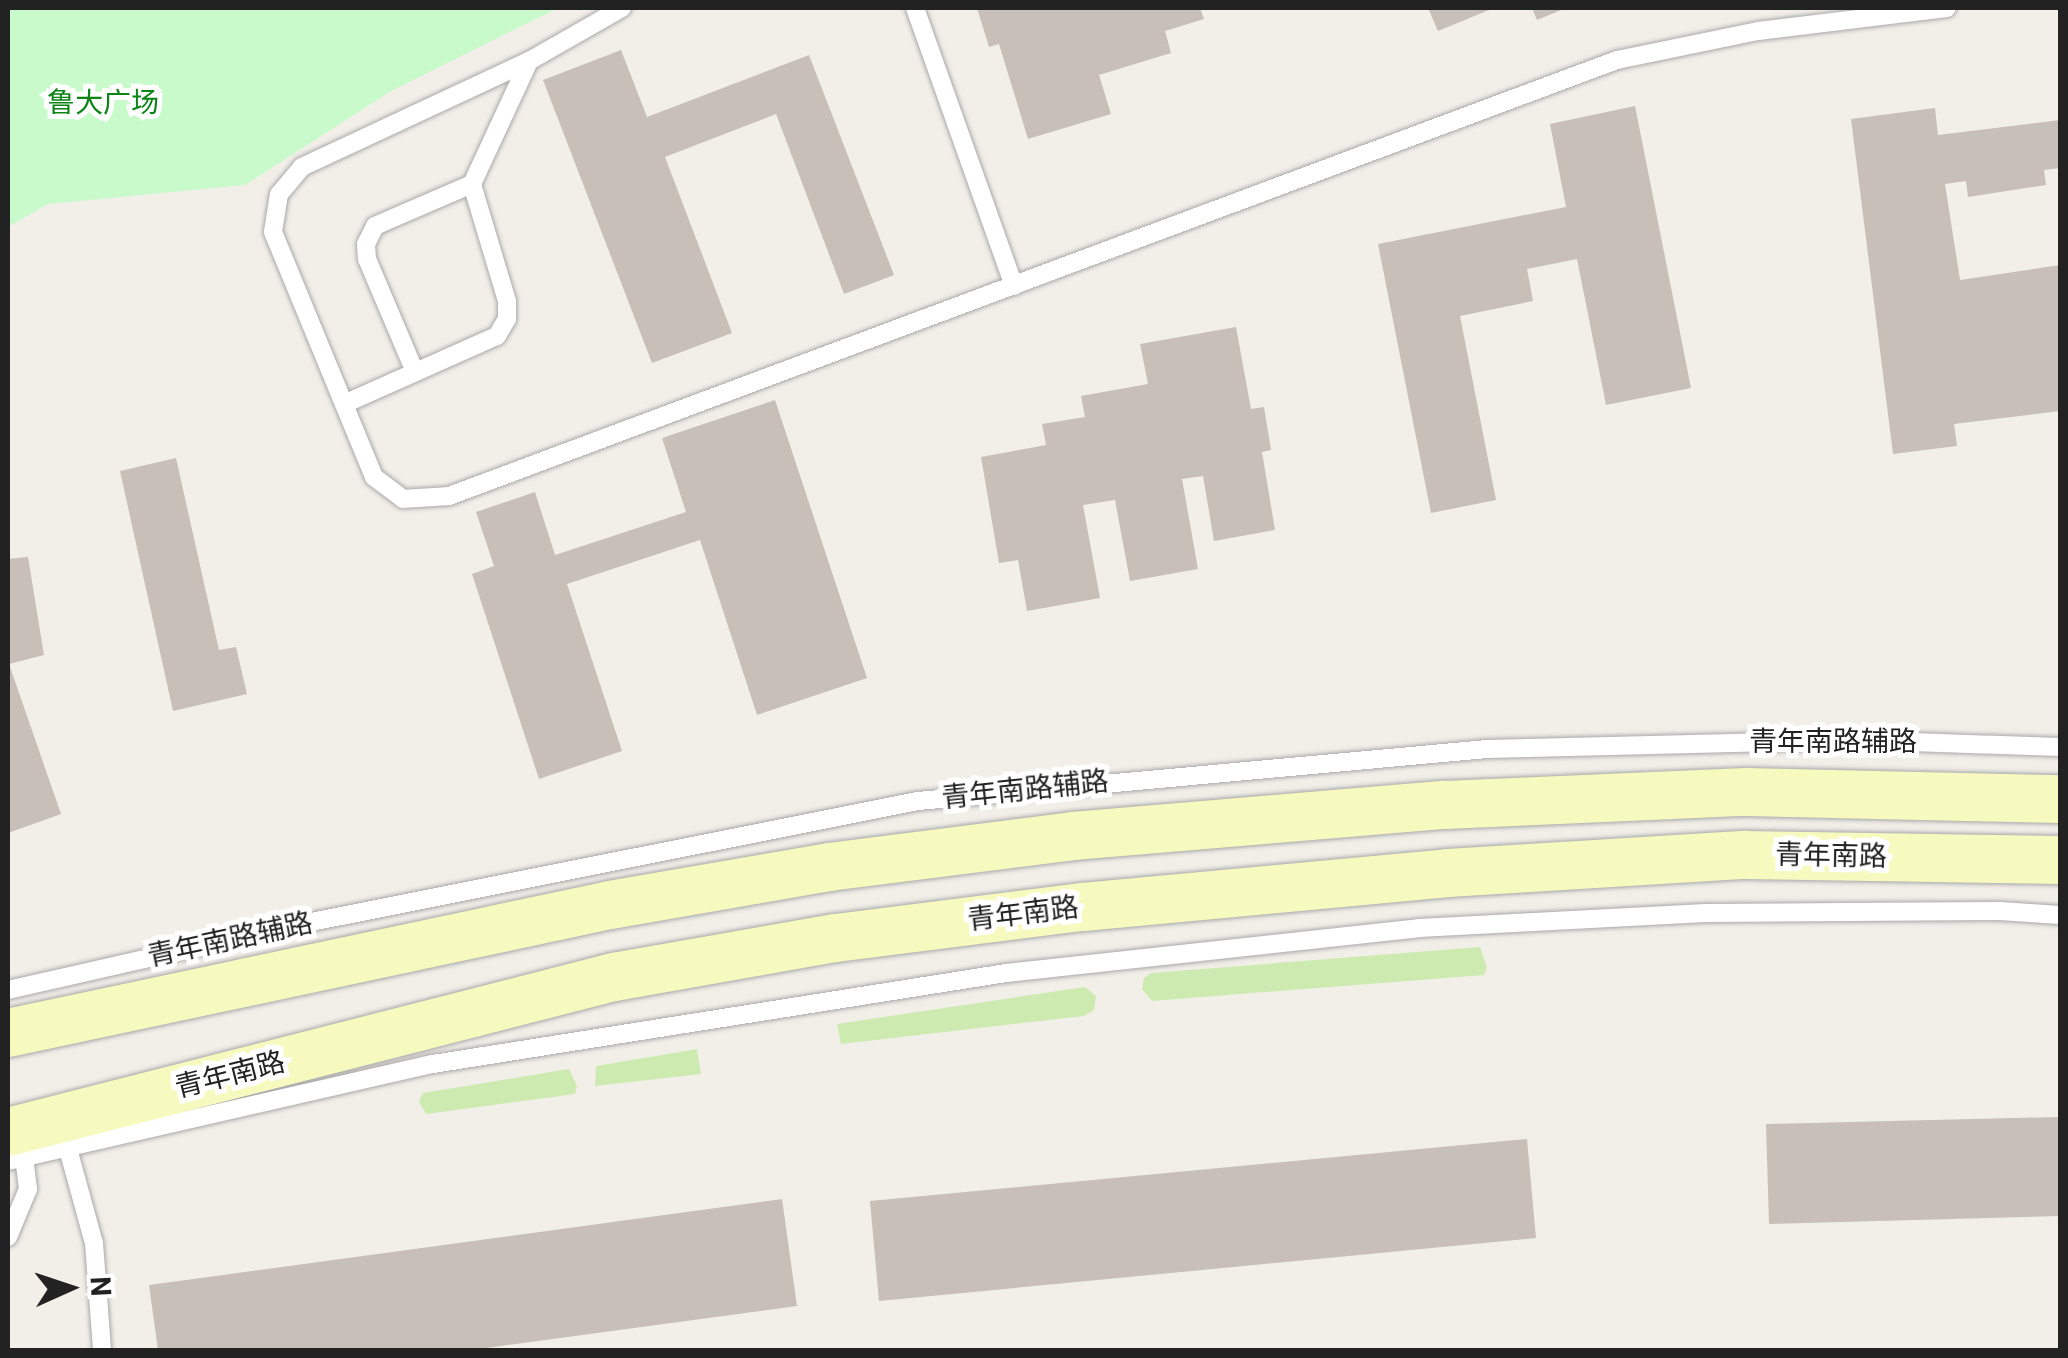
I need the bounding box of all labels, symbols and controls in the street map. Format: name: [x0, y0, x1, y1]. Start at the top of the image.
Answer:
park label: 鲁大广场: [47, 86, 159, 120]
street label: 青年南路辅路: [1749, 725, 1917, 759]
street label: 青年南路辅路: [940, 765, 1110, 815]
street label: 青年南路: [1775, 838, 1887, 874]
street label: 青年南路: [965, 891, 1081, 937]
street label: 青年南路辅路: [144, 906, 316, 974]
street label: 青年南路: [172, 1045, 288, 1105]
north arrow: [20, 1238, 120, 1338]
text: N: [83, 1276, 117, 1297]

